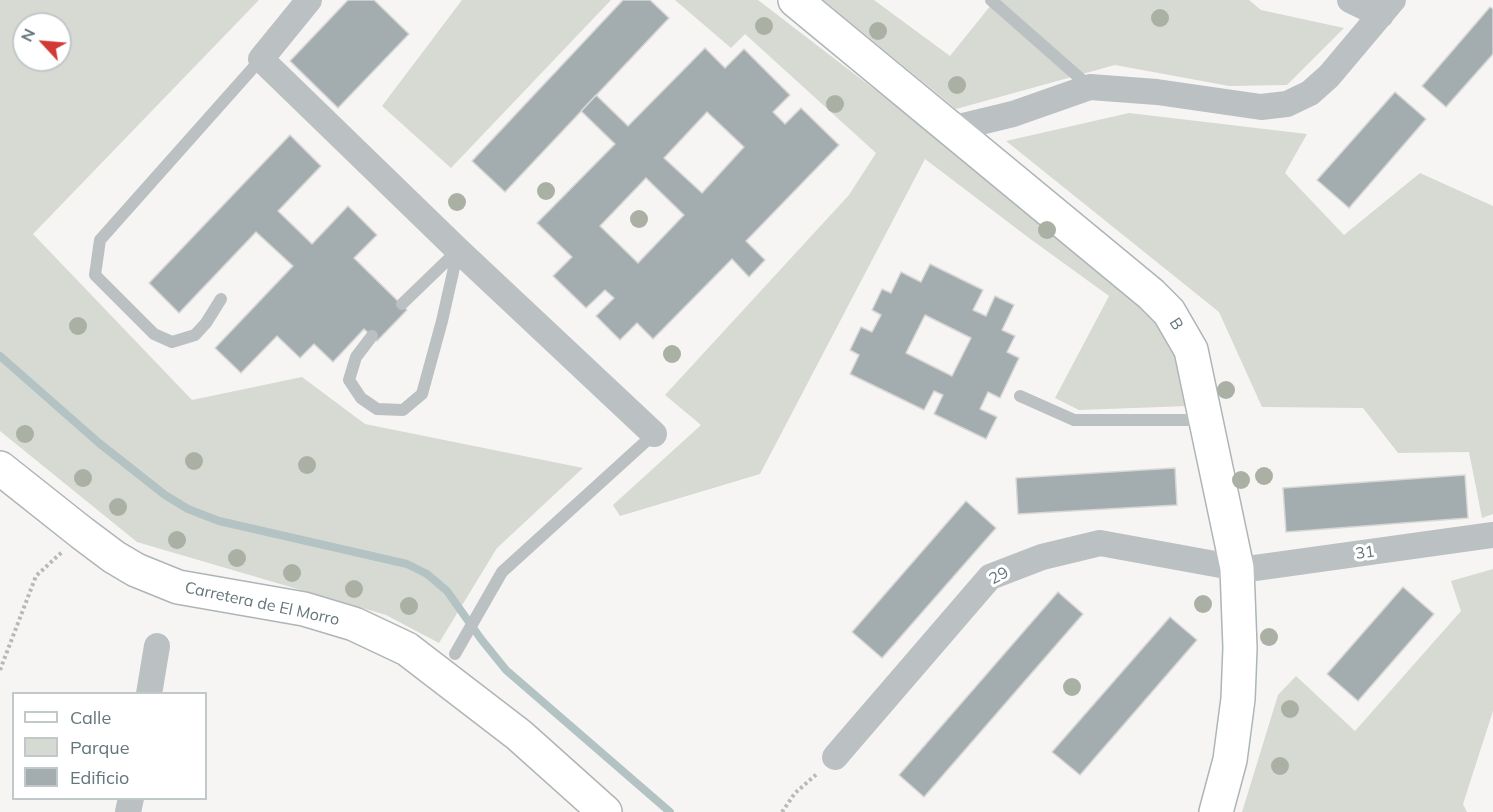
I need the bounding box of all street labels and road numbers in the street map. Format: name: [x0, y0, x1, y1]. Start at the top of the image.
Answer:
street label: B: [1165, 314, 1187, 334]
street label: 31: [1354, 542, 1376, 564]
street label: 29: [986, 563, 1012, 589]
street label: Carretera de El Morro: [183, 578, 341, 630]

